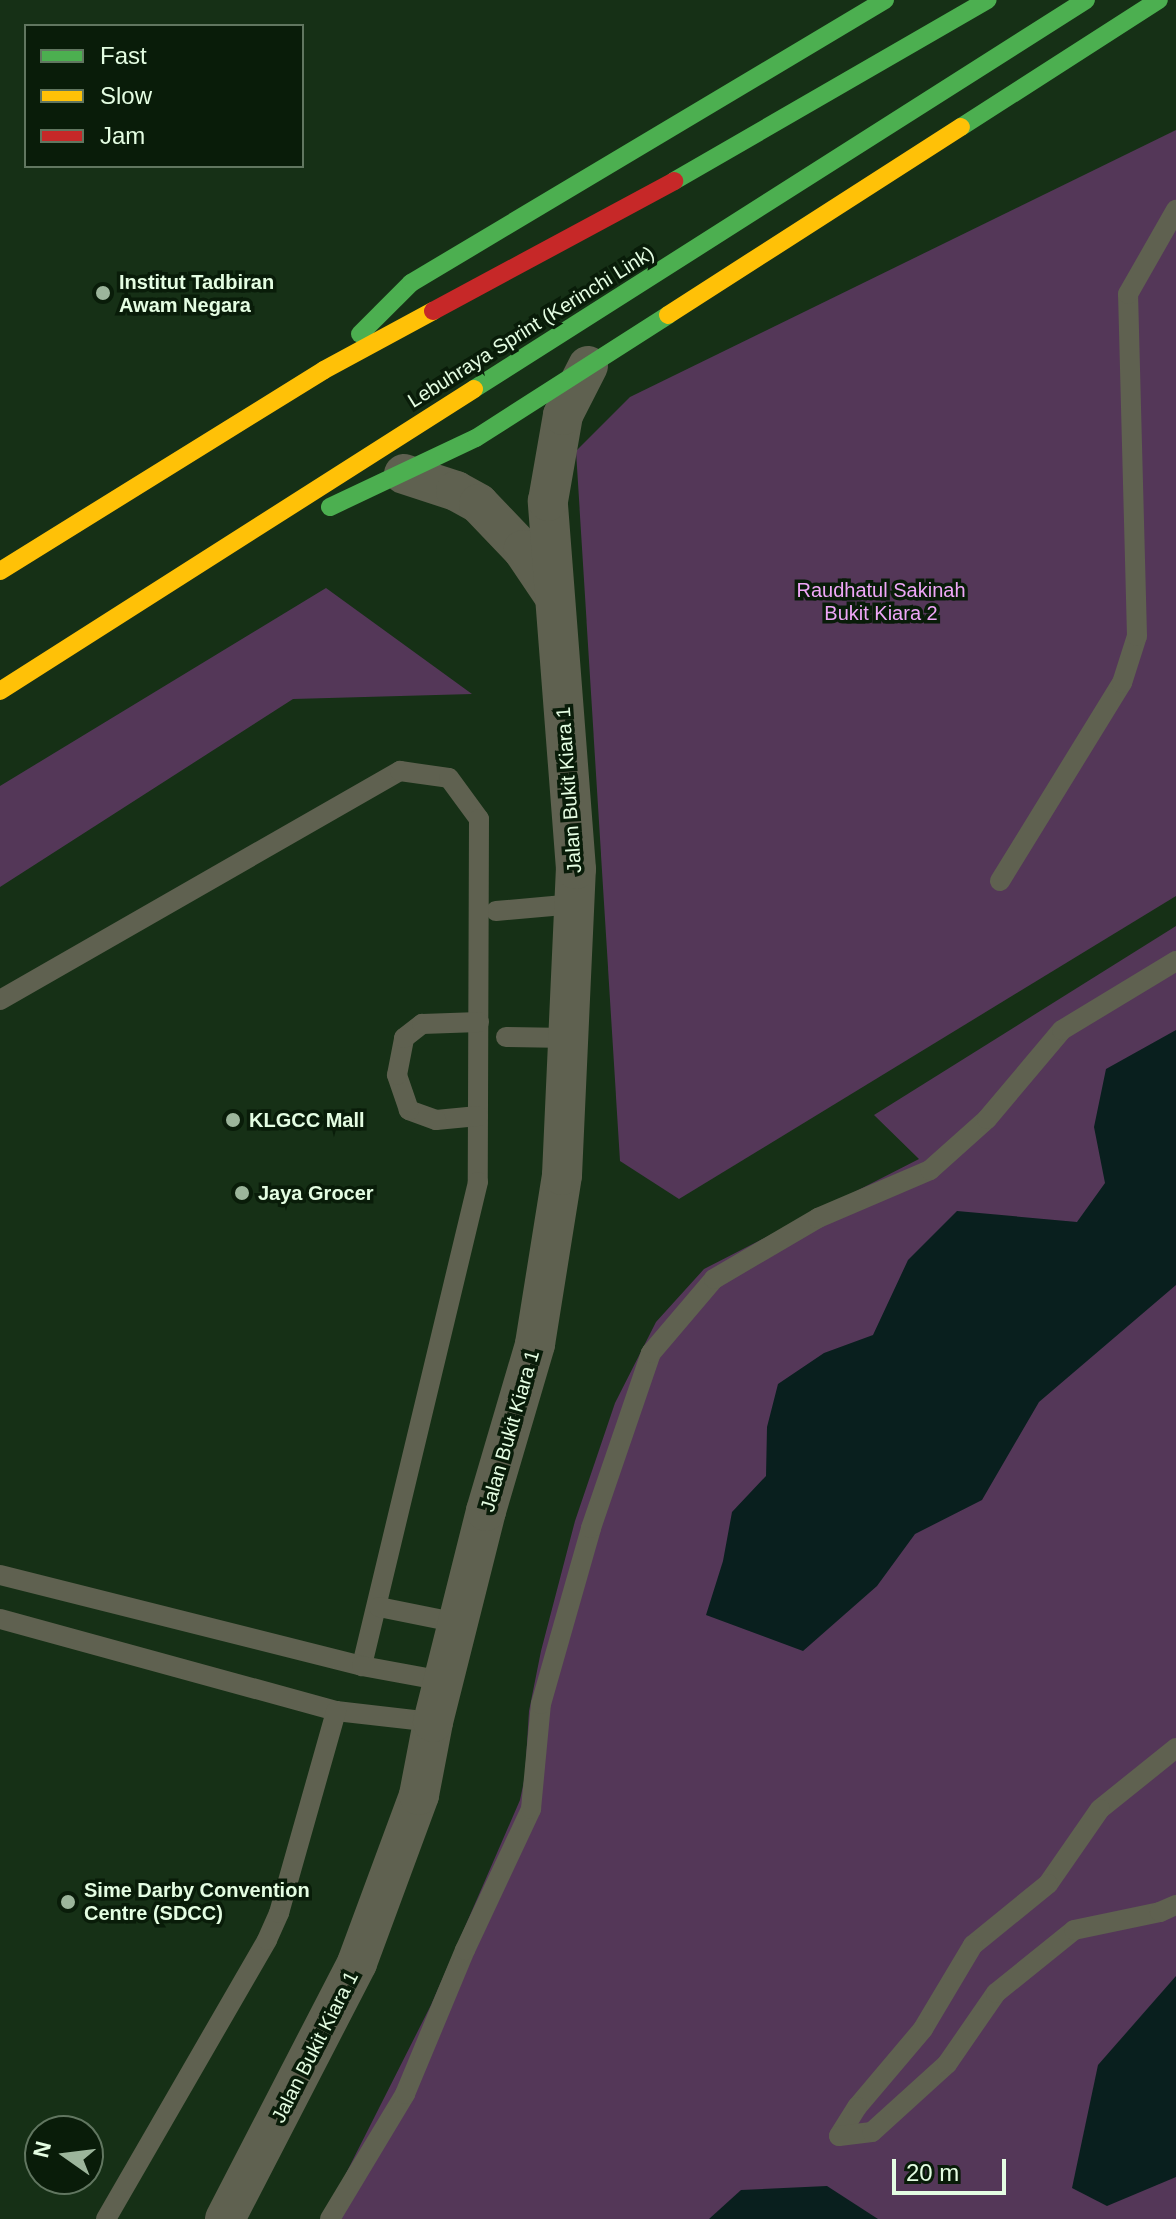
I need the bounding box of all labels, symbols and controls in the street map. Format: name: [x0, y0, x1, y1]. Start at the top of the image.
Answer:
legend: [24, 24, 304, 168]
text: Fast: [100, 42, 147, 69]
text: Slow: [100, 82, 152, 109]
text: Jam: [100, 122, 145, 149]
street label: Lebuhraya Sprint (Kerinchi Link): [403, 241, 659, 413]
place label: Institut Tadbiran Awam Negara: [119, 270, 274, 317]
marker: Institut Tadbiran Awam Negara: [94, 284, 112, 302]
park label: Raudhatul Sakinah Bukit Kiara 2: [796, 579, 966, 626]
street label: Jalan Bukit Kiara 1: [551, 706, 587, 874]
place label: KLGCC Mall: [249, 1108, 365, 1132]
marker: KLGCC Mall: [224, 1111, 242, 1129]
place label: Jaya Grocer: [258, 1181, 374, 1205]
marker: Jaya Grocer: [233, 1184, 251, 1202]
street label: Jalan Bukit Kiara 1: [475, 1348, 545, 1514]
place label: Sime Darby Convention Centre (SDCC): [84, 1878, 310, 1925]
marker: Sime Darby Convention Centre (SDCC): [59, 1893, 77, 1911]
street label: Jalan Bukit Kiara 1: [266, 1967, 364, 2127]
north arrow: [24, 2115, 104, 2195]
text: N: [28, 2139, 56, 2160]
scale bar: [896, 2143, 1010, 2193]
text: 20 m: [906, 2159, 959, 2186]

